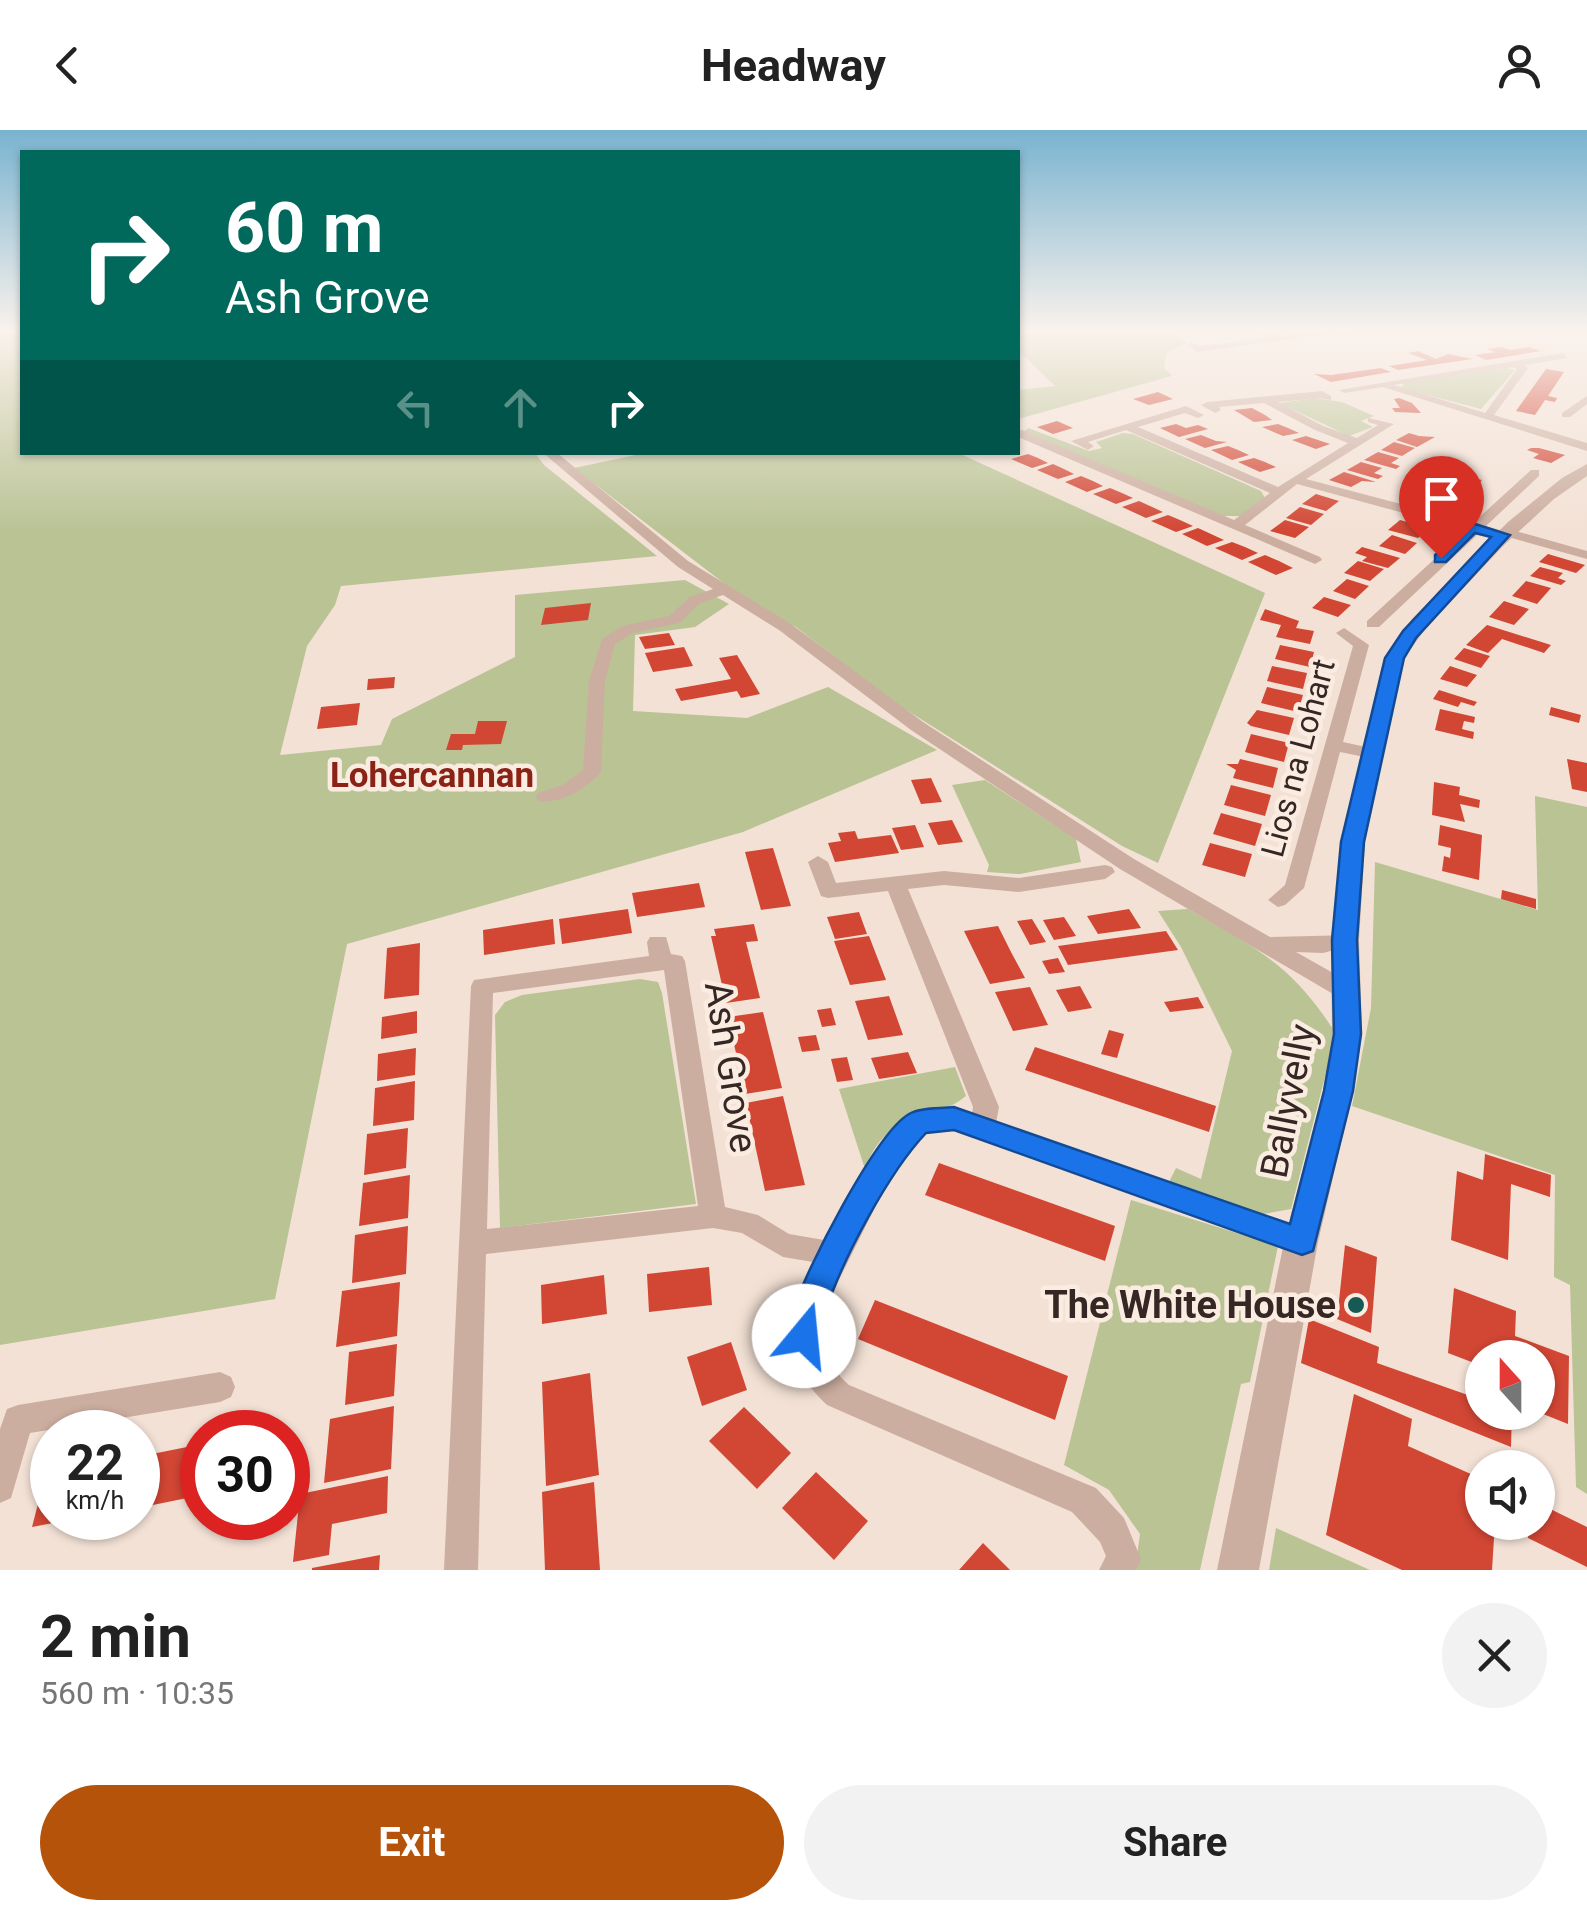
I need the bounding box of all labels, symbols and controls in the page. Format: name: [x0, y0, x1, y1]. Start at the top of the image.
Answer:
icon: back: [40, 38, 95, 93]
icon: person: [1492, 38, 1547, 93]
text: Headway: [701, 39, 886, 92]
text: 60 m: [225, 187, 383, 269]
icon: right: [60, 190, 190, 320]
text: Ash Grove: [225, 271, 430, 324]
icon: left: [388, 380, 443, 435]
icon: ahead: [493, 380, 548, 435]
icon: right: [598, 380, 653, 435]
pin: [1399, 456, 1484, 559]
icon: arrive: [1414, 471, 1469, 526]
street label: Lios na Lohart: [1253, 655, 1343, 861]
district label: Lohercannan: [330, 755, 534, 796]
street label: Ash Grove: [696, 978, 766, 1156]
street label: Ballyvelly: [1252, 1020, 1324, 1182]
place label: The White House: [1044, 1283, 1336, 1327]
position arrow: [752, 1284, 856, 1388]
marker: The White House: [1345, 1294, 1367, 1316]
north arrow: [1465, 1340, 1555, 1430]
map controls: [1465, 1340, 1555, 1540]
speed limit sign: 30: [180, 1410, 310, 1540]
text: 22: [66, 1434, 124, 1492]
button: sound: [1465, 1450, 1555, 1540]
text: km/h: [66, 1486, 124, 1515]
text: 2 min: [40, 1601, 191, 1672]
button: close: [1442, 1603, 1547, 1708]
text: 560 m · 10:35: [40, 1674, 234, 1712]
button: Exit: [40, 1785, 784, 1900]
button: Share: [804, 1785, 1547, 1900]

